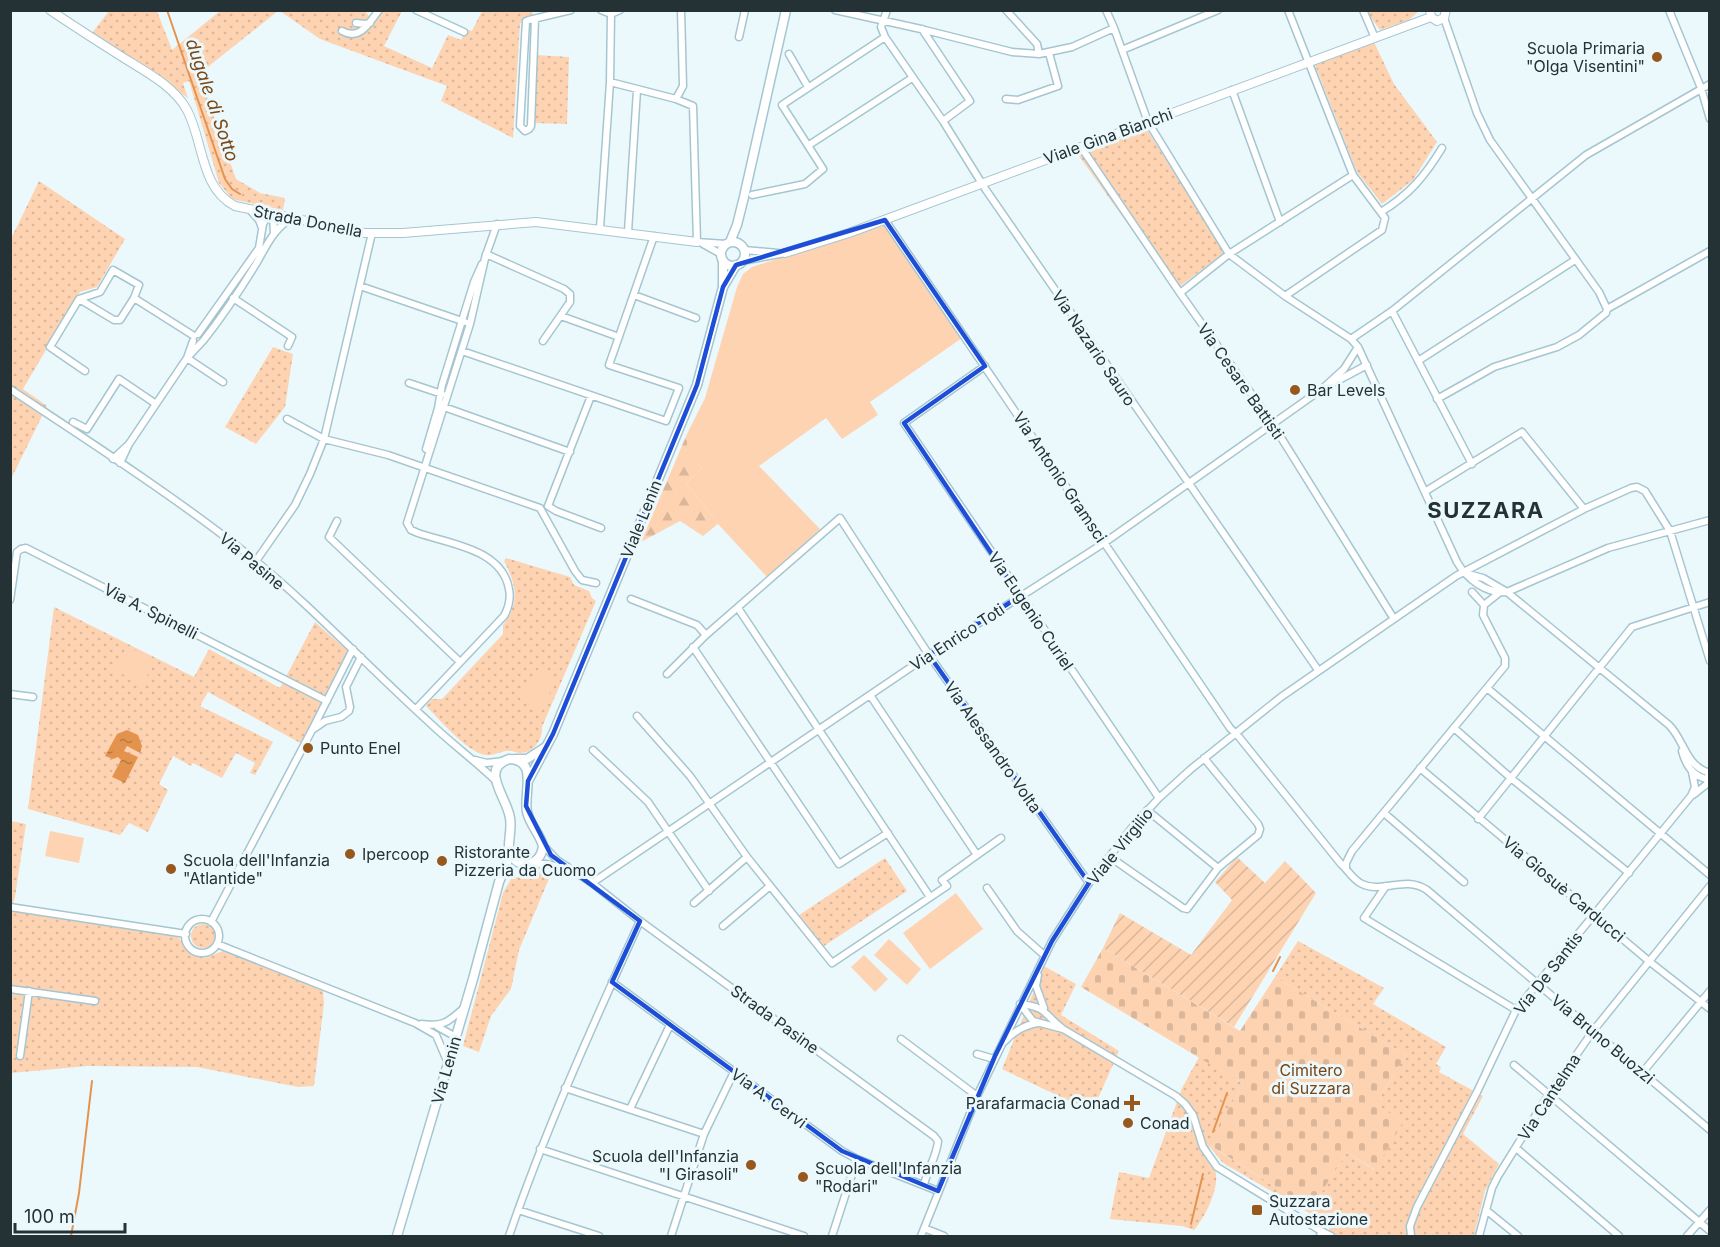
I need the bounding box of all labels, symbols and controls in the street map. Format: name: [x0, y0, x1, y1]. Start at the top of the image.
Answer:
water label: dugale di Sotto: [182, 36, 243, 164]
place label: Scuola Primaria "Olga Visentini": [1526, 38, 1645, 76]
marker: Scuola Primaria "Olga Visentini": [1650, 50, 1664, 64]
street label: Viale Gina Bianchi: [1041, 103, 1175, 169]
street label: Strada Donella: [252, 201, 364, 241]
street label: Via Nazario Sauro: [1048, 286, 1140, 410]
street label: Via Cesare Battisti: [1193, 319, 1289, 443]
place label: Bar Levels: [1307, 380, 1385, 400]
marker: Bar Levels: [1288, 383, 1302, 397]
street label: Via Antonio Gramsci: [1009, 408, 1111, 546]
street label: Viale Lenin: [616, 477, 666, 561]
district label: SUZZARA: [1427, 497, 1545, 523]
street label: Via Pasine: [215, 528, 289, 594]
street label: Via Eugenio Curiel: [984, 548, 1078, 674]
street label: Via A. Spinelli: [101, 579, 201, 643]
street label: Via Enrico Toti: [906, 599, 1008, 675]
street label: Via Alessandro Volta: [940, 677, 1046, 817]
place label: Punto Enel: [320, 738, 401, 758]
marker: Punto Enel: [301, 741, 315, 755]
street label: Viale Virgilio: [1083, 803, 1157, 889]
street label: Via Giosuè Carducci: [1499, 832, 1629, 946]
place label: Ristorante Pizzeria da Cuomo: [454, 842, 596, 880]
place label: Ipercoop: [362, 844, 429, 864]
marker: Ipercoop: [343, 847, 357, 861]
place label: Scuola dell'Infanzia "Atlantide": [183, 850, 330, 888]
marker: Ristorante Pizzeria da Cuomo: [435, 854, 449, 868]
marker: Scuola dell'Infanzia "Atlantide": [164, 862, 178, 876]
street label: Via De Santis: [1509, 927, 1587, 1019]
street label: Strada Pasine: [727, 980, 823, 1058]
street label: Via Bruno Buozzi: [1547, 990, 1659, 1088]
street label: Via Lenin: [427, 1034, 465, 1106]
street label: Via Cantelma: [1513, 1050, 1585, 1144]
park label: Cimitero di Suzzara: [1271, 1060, 1351, 1098]
street label: Via A. Cervi: [727, 1064, 811, 1132]
place label: Parafarmacia Conad: [966, 1093, 1120, 1113]
marker: Parafarmacia Conad: [1125, 1096, 1139, 1110]
place label: Conad: [1140, 1113, 1190, 1133]
marker: Conad: [1121, 1116, 1135, 1130]
place label: Scuola dell'Infanzia "I Girasoli": [592, 1146, 739, 1184]
marker: Scuola dell'Infanzia "I Girasoli": [744, 1158, 758, 1172]
place label: Scuola dell'Infanzia "Rodari": [815, 1158, 962, 1196]
marker: Scuola dell'Infanzia "Rodari": [796, 1170, 810, 1184]
place label: Suzzara Autostazione: [1269, 1191, 1368, 1229]
scale bar: [15, 1196, 124, 1234]
marker: Suzzara Autostazione: [1250, 1203, 1264, 1217]
text: 100 m: [24, 1206, 75, 1227]

